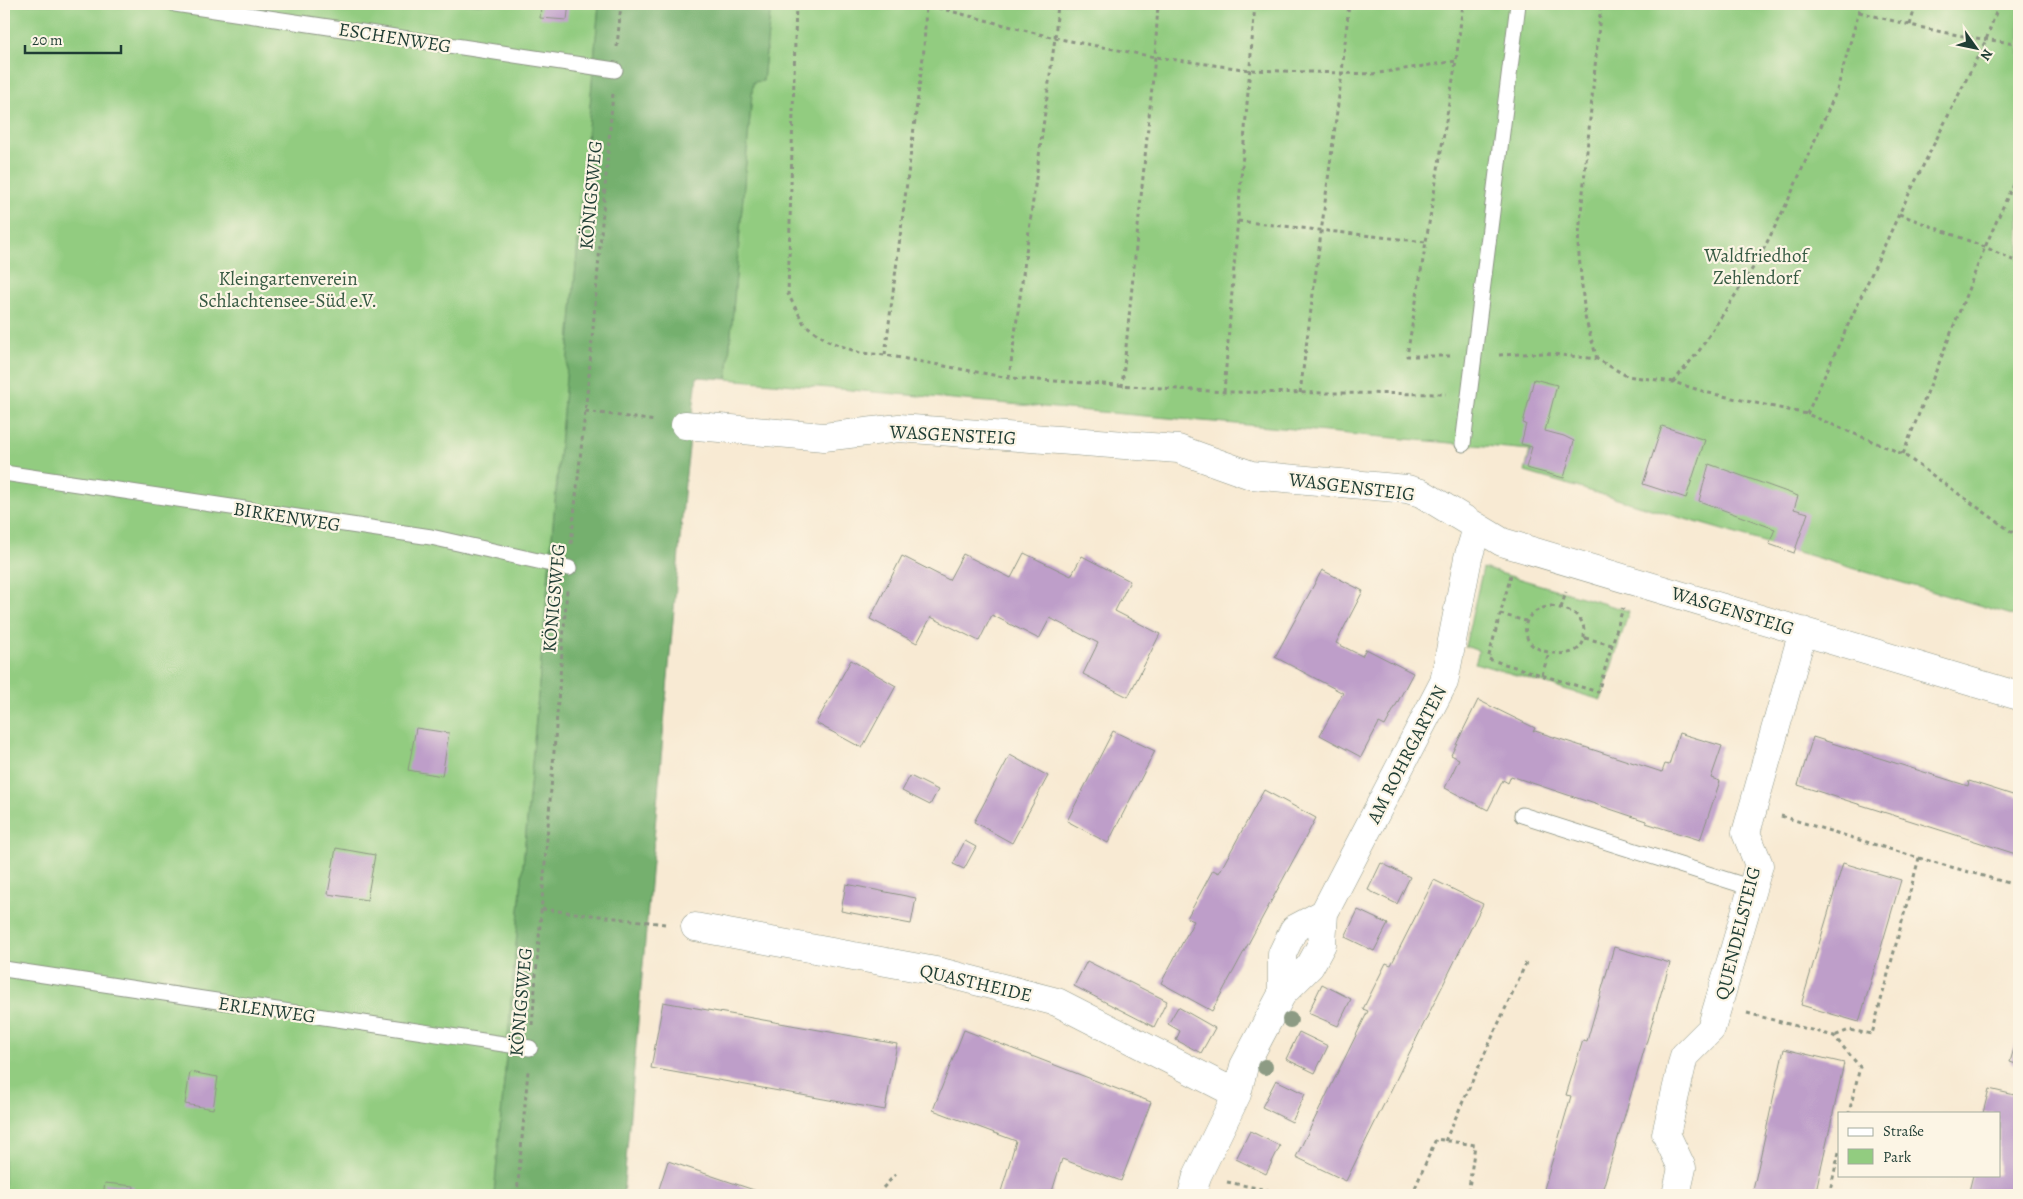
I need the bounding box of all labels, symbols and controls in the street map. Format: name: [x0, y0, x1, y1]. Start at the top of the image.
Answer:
street label: ESCHENWEG: [337, 16, 453, 60]
scale bar: [25, 22, 121, 54]
north arrow: [1950, 22, 2000, 72]
text: 20 m: [32, 30, 63, 50]
text: N: [1976, 45, 1997, 64]
street label: KÖNIGSWEG: [573, 140, 609, 251]
park label: Waldfriedhof Zehlendorf: [1703, 243, 1810, 291]
park label: Kleingartenverein Schlachtensee-Süd e.V.: [199, 266, 377, 314]
street label: WASGENSTEIG: [888, 419, 1017, 451]
street label: WASGENSTEIG: [1286, 466, 1416, 508]
street label: BIRKENWEG: [232, 496, 342, 538]
street label: KÖNIGSWEG: [536, 543, 572, 654]
street label: WASGENSTEIG: [1667, 580, 1797, 642]
street label: AM ROHRGARTEN: [1360, 681, 1453, 829]
street label: QUENDELSTEIG: [1709, 864, 1767, 1003]
street label: KÖNIGSWEG: [503, 947, 539, 1058]
street label: QUASTHEIDE: [917, 957, 1035, 1009]
street label: ERLENWEG: [216, 990, 317, 1030]
legend: [1838, 1112, 2000, 1176]
text: Straße: [1883, 1121, 1924, 1141]
text: Park: [1883, 1147, 1912, 1167]

